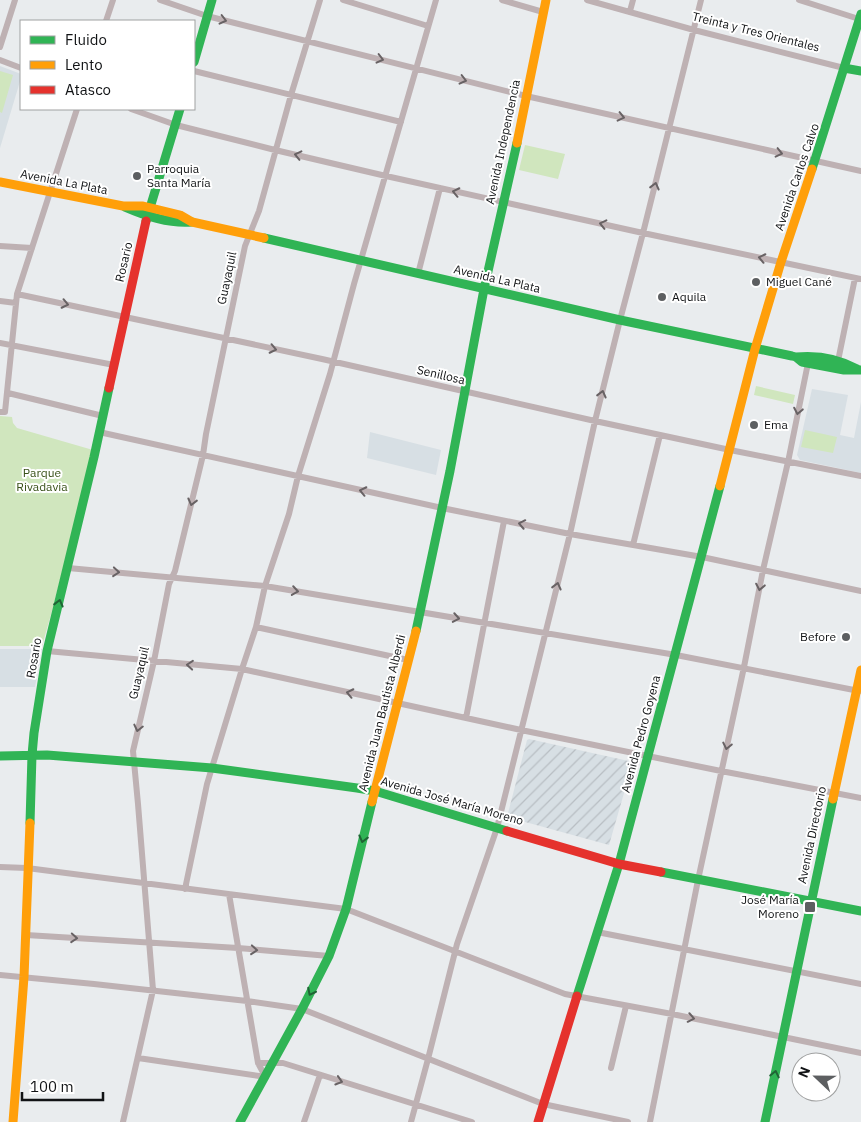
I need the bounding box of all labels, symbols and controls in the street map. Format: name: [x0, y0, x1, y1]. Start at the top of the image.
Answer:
street label: Treinta y Tres Orientales: [691, 8, 822, 55]
one-way arrow: [218, 14, 227, 25]
legend: [20, 20, 195, 110]
text: Fluido: [65, 30, 107, 49]
one-way arrow: [376, 53, 385, 64]
text: Lento: [65, 55, 103, 74]
one-way arrow: [458, 74, 467, 85]
street label: Avenida Independencia: [482, 78, 523, 206]
text: Atasco: [65, 80, 111, 99]
one-way arrow: [616, 111, 625, 122]
street label: Avenida Carlos Calvo: [771, 121, 822, 232]
one-way arrow: [775, 147, 784, 158]
one-way arrow: [293, 150, 302, 161]
place label: Parroquia Santa María: [147, 161, 211, 190]
street label: Avenida La Plata: [19, 166, 110, 197]
marker: Parroquia Santa María: [131, 170, 143, 182]
one-way arrow: [649, 182, 660, 191]
one-way arrow: [452, 187, 461, 198]
one-way arrow: [599, 219, 608, 230]
street label: Rosario: [112, 240, 135, 283]
street label: Guayaquil: [214, 250, 239, 306]
one-way arrow: [758, 254, 766, 264]
street label: Avenida La Plata: [452, 261, 543, 296]
place label: Miguel Cané: [766, 274, 832, 289]
marker: Miguel Cané: [750, 276, 762, 288]
place label: Aquila: [672, 289, 707, 304]
marker: Aquila: [656, 291, 668, 303]
one-way arrow: [60, 298, 69, 309]
one-way arrow: [269, 343, 278, 354]
street label: Senillosa: [416, 362, 467, 387]
one-way arrow: [596, 390, 607, 399]
one-way arrow: [793, 406, 804, 415]
place label: Ema: [764, 417, 788, 432]
marker: Ema: [748, 419, 760, 431]
park label: Parque Rivadavia: [16, 465, 68, 494]
one-way arrow: [358, 486, 367, 497]
one-way arrow: [187, 498, 198, 507]
one-way arrow: [517, 519, 526, 530]
one-way arrow: [113, 566, 121, 577]
one-way arrow: [551, 582, 562, 591]
one-way arrow: [755, 582, 766, 591]
one-way arrow: [291, 586, 300, 596]
one-way arrow: [53, 599, 64, 608]
one-way arrow: [451, 612, 460, 622]
place label: Before: [800, 629, 836, 644]
marker: Before: [840, 631, 852, 643]
street label: Avenida Juan Bautista Alberdi: [355, 633, 408, 793]
street label: Rosario: [23, 636, 44, 679]
street label: Guayaquil: [125, 645, 152, 701]
one-way arrow: [186, 659, 194, 670]
street label: Avenida Pedro Goyena: [618, 673, 664, 794]
one-way arrow: [345, 688, 354, 699]
one-way arrow: [133, 724, 144, 733]
one-way arrow: [722, 741, 733, 750]
street label: Avenida José María Moreno: [379, 773, 525, 828]
street label: Avenida Directorio: [794, 785, 829, 885]
one-way arrow: [358, 834, 369, 843]
place label: José María Moreno: [741, 892, 800, 921]
marker: José María Moreno: [803, 900, 817, 914]
one-way arrow: [71, 932, 79, 943]
one-way arrow: [250, 944, 258, 955]
one-way arrow: [307, 987, 317, 996]
one-way arrow: [686, 1012, 695, 1022]
north arrow: [791, 1052, 841, 1102]
text: N: [794, 1064, 814, 1080]
scale bar: [22, 1070, 104, 1102]
one-way arrow: [770, 1070, 780, 1079]
one-way arrow: [334, 1075, 343, 1085]
text: 100 m: [30, 1077, 74, 1096]

